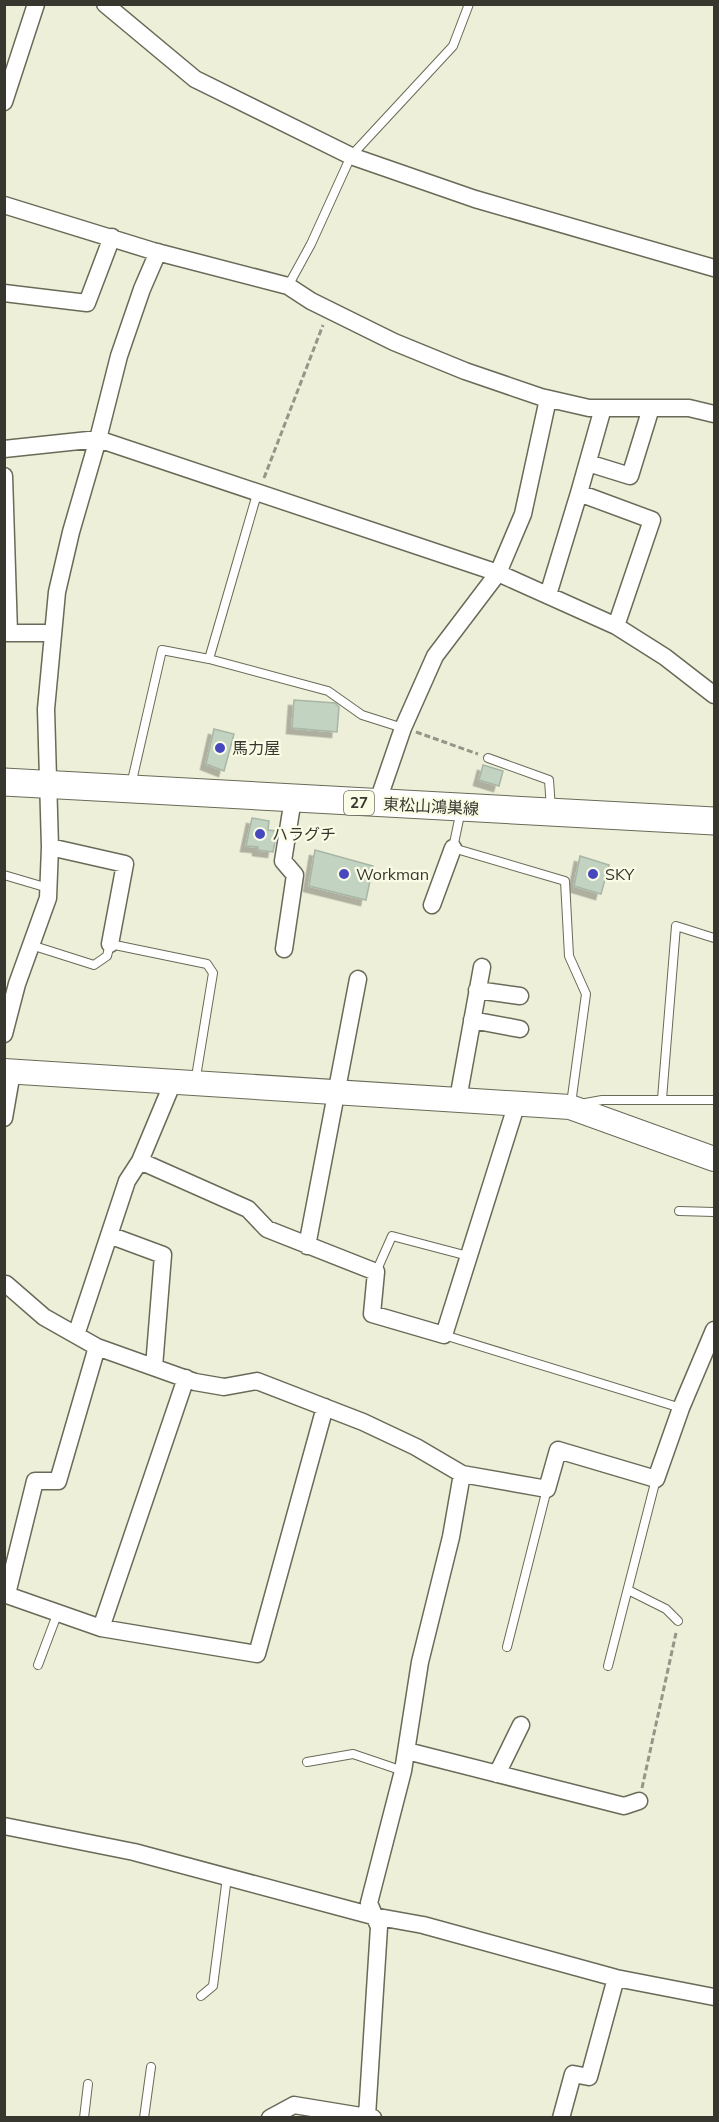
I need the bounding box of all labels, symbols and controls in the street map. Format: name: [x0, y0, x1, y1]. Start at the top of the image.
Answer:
place label: 馬力屋: [232, 738, 280, 758]
marker: 馬力屋: [213, 741, 227, 755]
road number: 27: [344, 791, 374, 815]
street label: 東松山鴻巣線: [383, 794, 479, 818]
place label: ハラグチ: [272, 824, 336, 844]
marker: ハラグチ: [253, 827, 267, 841]
place label: Workman: [356, 864, 429, 884]
place label: SKY: [605, 864, 635, 884]
marker: Workman: [337, 867, 351, 881]
marker: SKY: [586, 867, 600, 881]

